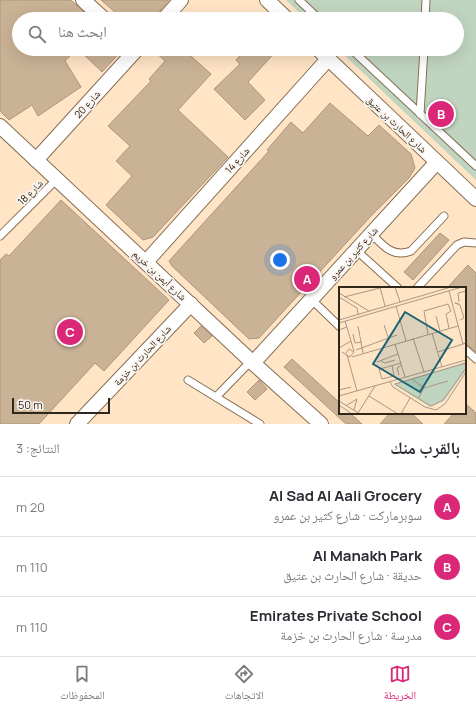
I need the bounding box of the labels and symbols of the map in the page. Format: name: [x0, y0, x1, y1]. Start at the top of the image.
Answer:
street label: شارع 20: [71, 87, 103, 121]
street label: شارع الحارث بن عتيق: [364, 92, 430, 156]
pin: B: [428, 99, 454, 129]
street label: شارع 14: [221, 144, 253, 176]
street label: شارع 18: [14, 176, 46, 208]
street label: شارع كثير بن عمرو: [325, 223, 381, 283]
street label: شارع أيمن بن خريم: [129, 247, 190, 304]
your location: [270, 250, 290, 270]
pin: A: [294, 264, 320, 294]
inset map: [339, 287, 466, 414]
pin: C: [57, 317, 83, 347]
street label: شارع الحارث بن خزمة: [110, 321, 174, 388]
scale bar: [12, 396, 110, 415]

